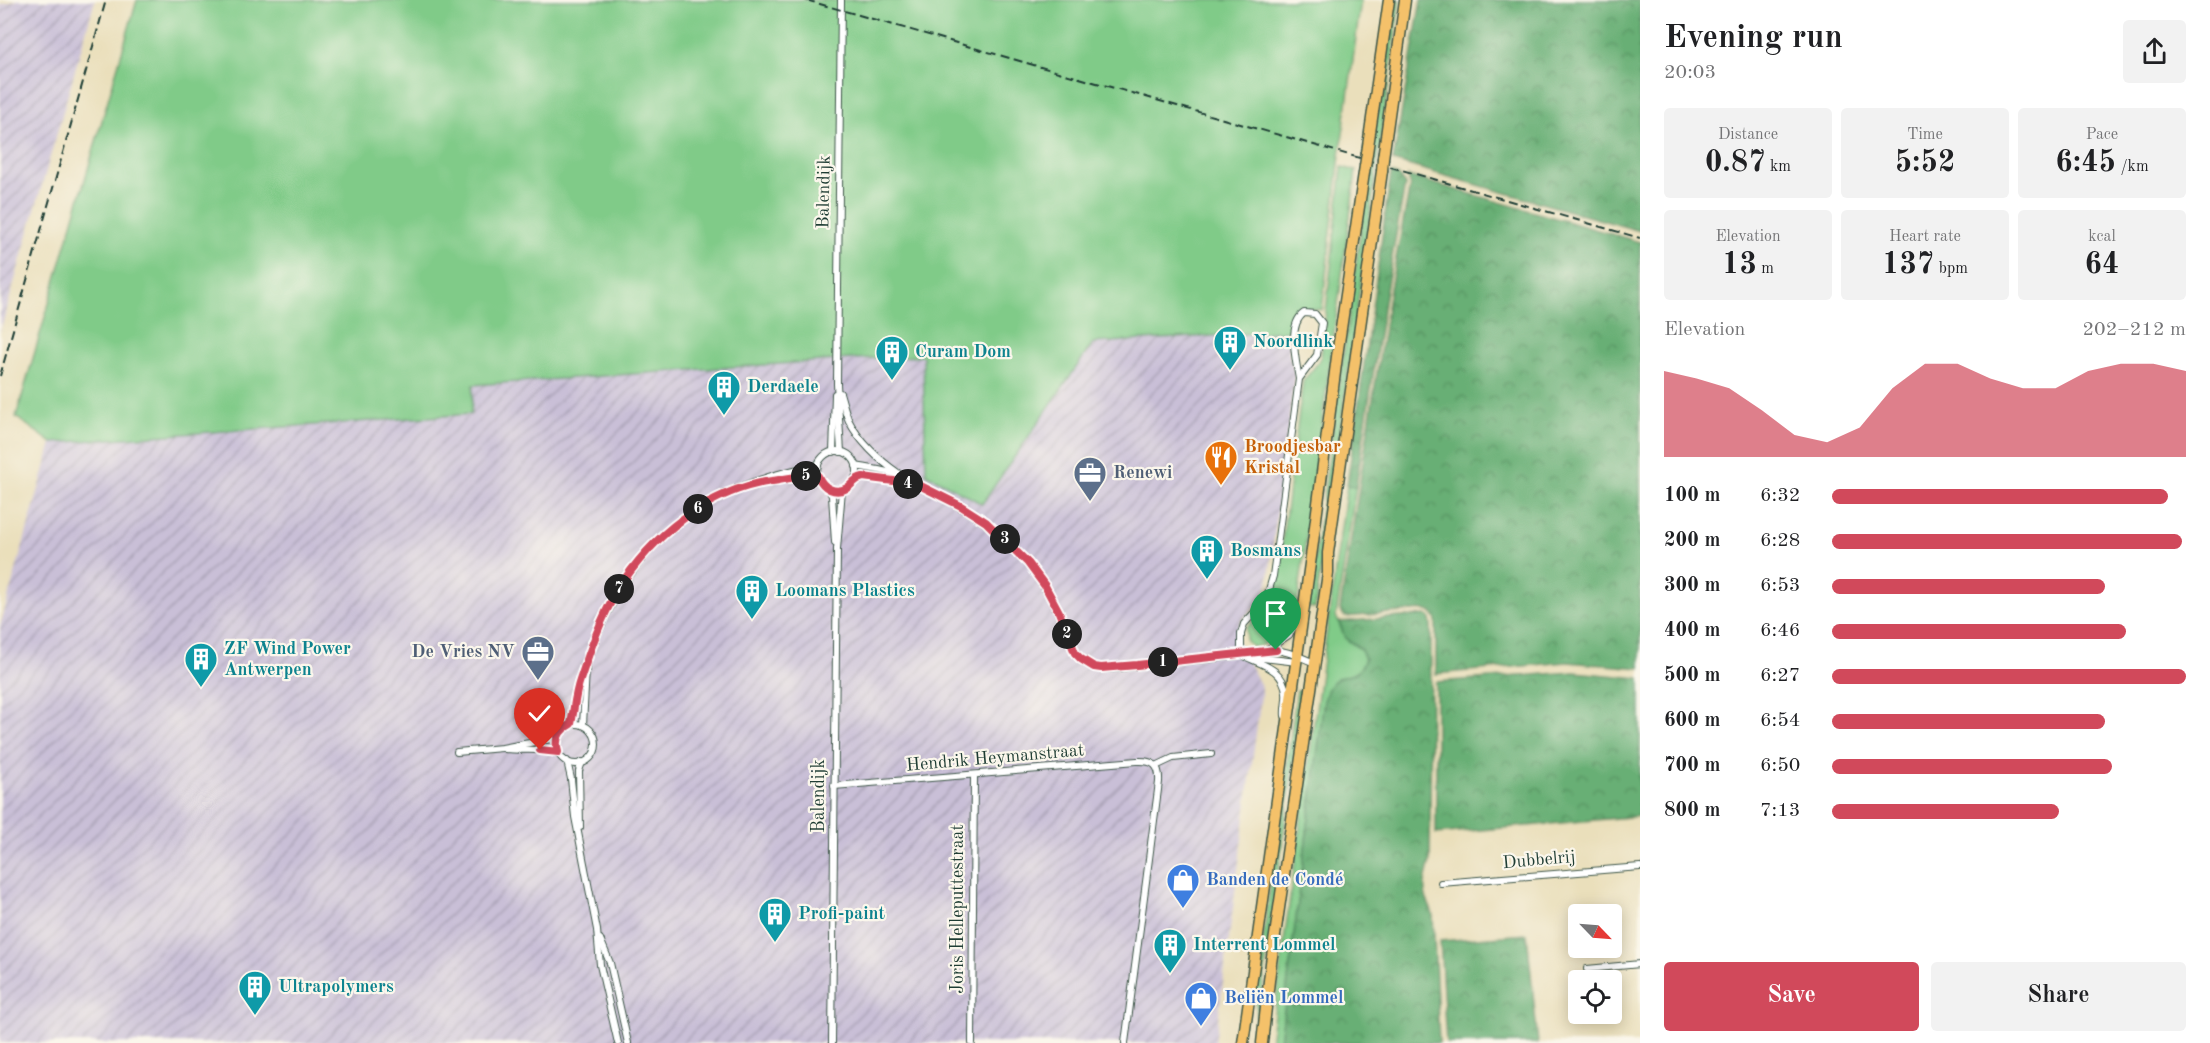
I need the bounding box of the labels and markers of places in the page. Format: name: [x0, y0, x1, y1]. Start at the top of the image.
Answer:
building icon: Noordlink: [1212, 324, 1248, 371]
place label: Noordlink: [1253, 333, 1333, 351]
building icon: Curam Dom: [874, 334, 910, 381]
place label: Curam Dom: [915, 343, 1011, 361]
building icon: Derdaele: [706, 369, 742, 416]
place label: Derdaele: [747, 378, 819, 396]
place label: Broodjesbar Kristal: [1244, 438, 1341, 477]
restaurant icon: Broodjesbar Kristal: [1203, 439, 1239, 486]
office icon: Renewi: [1072, 455, 1108, 502]
pin: 5: [791, 461, 821, 491]
place label: Renewi: [1113, 464, 1172, 482]
pin: 4: [893, 469, 923, 499]
pin: 6: [683, 494, 713, 524]
pin: 3: [990, 524, 1020, 554]
building icon: Bosmans: [1189, 533, 1225, 580]
place label: Bosmans: [1230, 542, 1301, 560]
building icon: Loomans Plastics: [734, 573, 770, 620]
pin: 7: [604, 574, 634, 604]
place label: Loomans Plastics: [775, 582, 915, 600]
pin: [1250, 588, 1301, 650]
pin: 2: [1052, 619, 1082, 649]
office icon: De Vries NV: [520, 634, 556, 681]
place label: ZF Wind Power Antwerpen: [224, 640, 351, 679]
building icon: ZF Wind Power Antwerpen: [183, 641, 219, 688]
place label: De Vries NV: [411, 643, 515, 661]
pin: 1: [1148, 647, 1178, 677]
pin: [514, 688, 565, 750]
shop icon: Banden de Condé: [1165, 862, 1201, 909]
place label: Banden de Condé: [1206, 871, 1344, 889]
building icon: Profi-paint: [757, 896, 793, 943]
place label: Profi-paint: [798, 905, 886, 923]
building icon: Interrent Lommel: [1152, 927, 1188, 974]
place label: Interrent Lommel: [1193, 936, 1336, 954]
building icon: Ultrapolymers: [237, 969, 273, 1016]
place label: Ultrapolymers: [278, 978, 394, 996]
shop icon: Beliën Lommel: [1183, 980, 1219, 1027]
place label: Beliën Lommel: [1224, 989, 1344, 1007]

